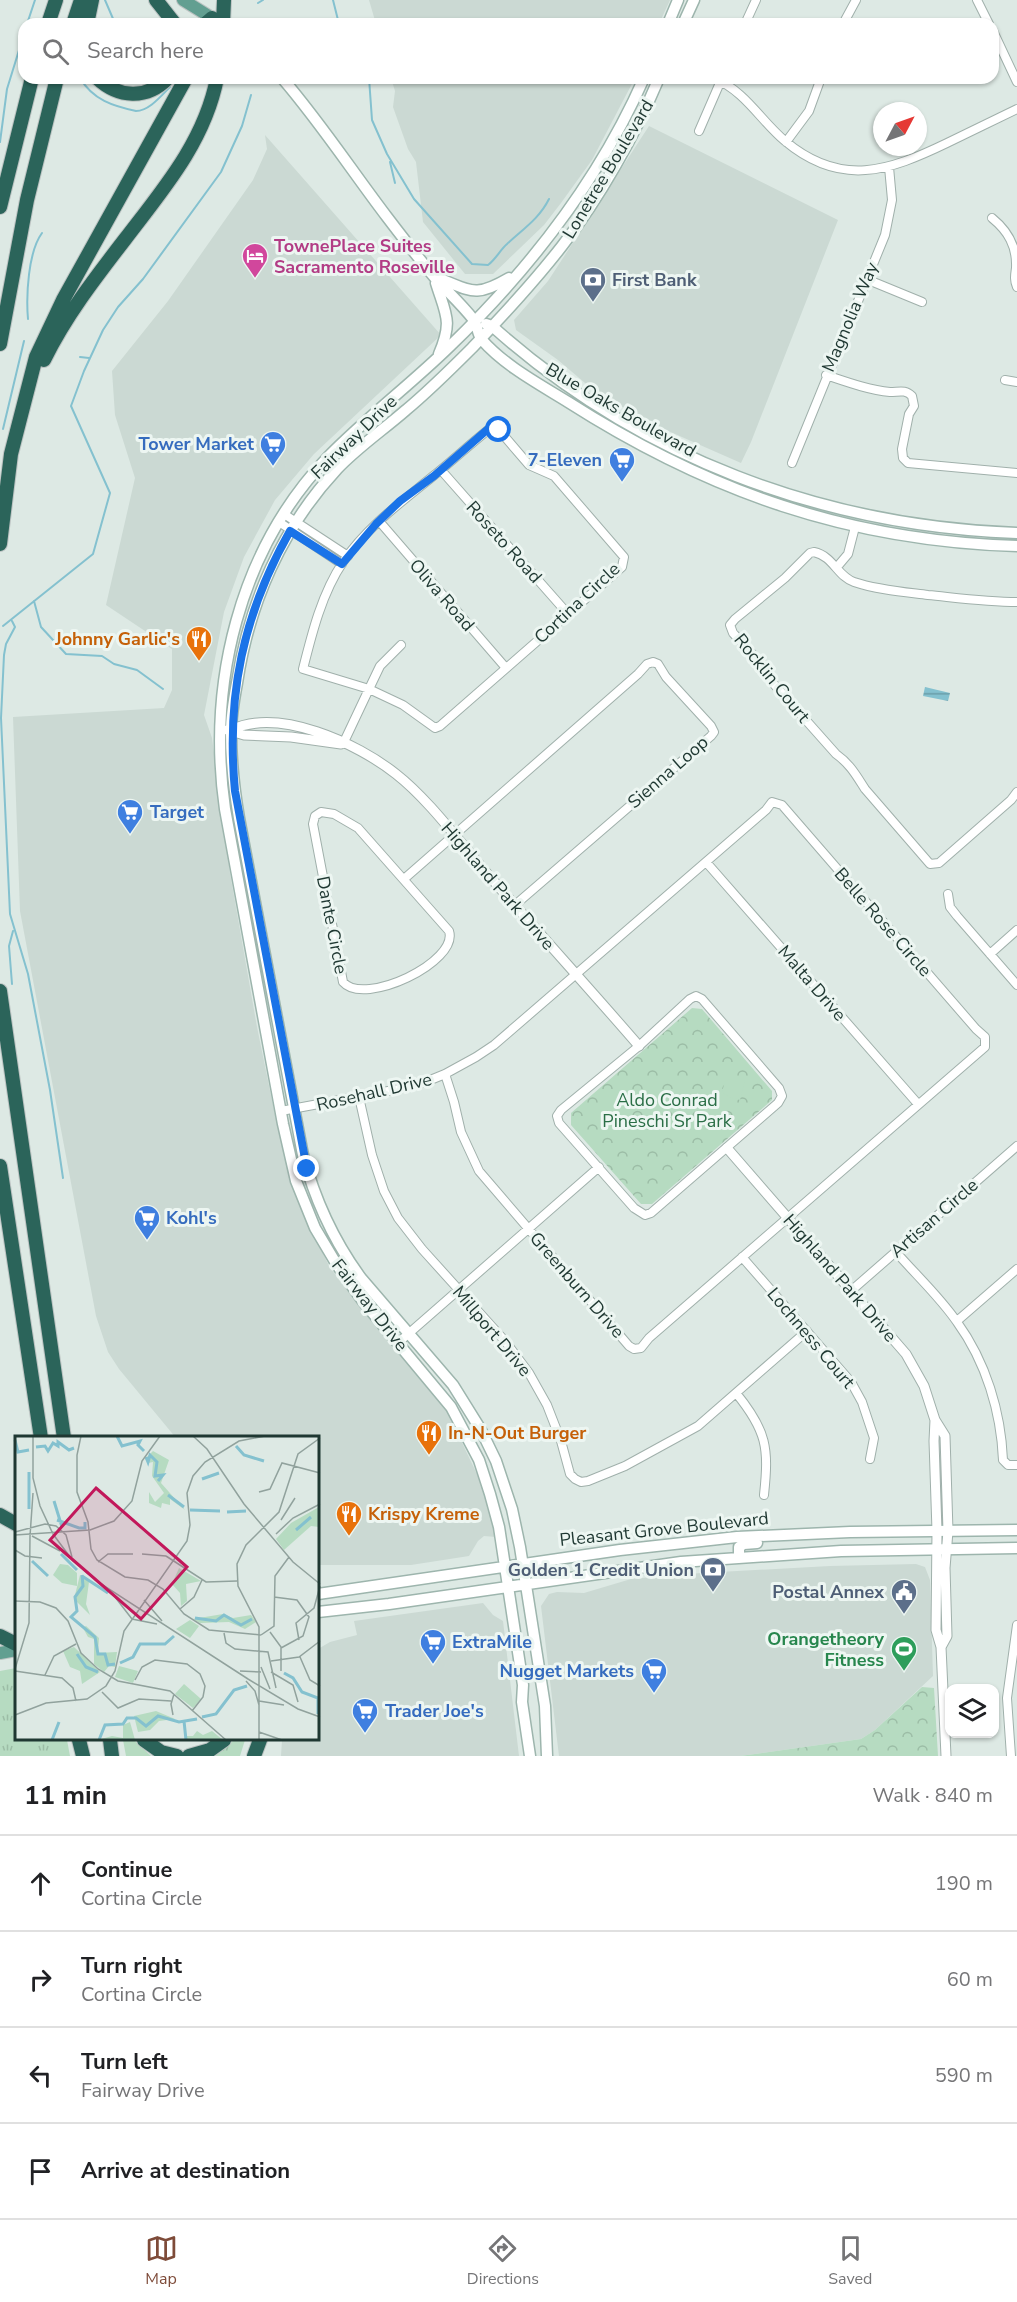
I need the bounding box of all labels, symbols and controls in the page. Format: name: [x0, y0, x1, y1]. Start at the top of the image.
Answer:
search box: [18, 18, 999, 84]
icon: search: [39, 35, 72, 68]
text: Search here: [87, 36, 204, 66]
street label: Lonetree Boulevard: [557, 95, 659, 243]
north arrow: [873, 102, 927, 156]
place label: TownePlace Suites Sacramento Roseville: [274, 234, 455, 279]
hotel icon: TownePlace Suites Sacramento Roseville: [240, 241, 270, 279]
street label: Magnolia Way: [816, 258, 884, 375]
bank icon: First Bank: [578, 265, 608, 303]
place label: First Bank: [612, 268, 697, 292]
street label: Blue Oaks Boulevard: [542, 357, 700, 463]
street label: Fairway Drive: [306, 390, 402, 484]
route start: [485, 416, 511, 442]
supermarket icon: Tower Market: [258, 429, 288, 467]
place label: Tower Market: [139, 432, 254, 456]
supermarket icon: 7-Eleven: [607, 445, 637, 483]
place label: 7-Eleven: [528, 448, 602, 472]
street label: Roseto Road: [461, 496, 547, 588]
street label: Oliva Road: [404, 554, 480, 636]
street label: Cortina Circle: [529, 557, 625, 649]
restaurant icon: Johnny Garlic's: [184, 624, 214, 662]
place label: Johnny Garlic's: [54, 627, 180, 651]
street label: Rocklin Court: [729, 628, 816, 728]
street label: Sienna Loop: [623, 730, 713, 814]
supermarket icon: Target: [115, 797, 145, 835]
place label: Target: [150, 800, 204, 824]
street label: Highland Park Drive: [436, 817, 560, 955]
street label: Belle Rose Circle: [829, 862, 937, 982]
street label: Dante Circle: [311, 874, 353, 976]
street label: Malta Drive: [772, 940, 852, 1026]
street label: Rosehall Drive: [314, 1067, 434, 1117]
park label: Aldo Conrad Pineschi Sr Park: [602, 1088, 733, 1133]
route end: [293, 1155, 319, 1181]
street label: Artisan Circle: [885, 1173, 983, 1263]
supermarket icon: Kohl's: [132, 1203, 162, 1241]
place label: Kohl's: [166, 1206, 217, 1230]
street label: Highland Park Drive: [778, 1209, 902, 1347]
street label: Greenburn Drive: [524, 1227, 630, 1343]
street label: Fairway Drive: [326, 1254, 414, 1356]
street label: Millport Drive: [447, 1281, 537, 1381]
street label: Lochness Court: [762, 1282, 861, 1394]
restaurant icon: In-N-Out Burger: [414, 1418, 444, 1456]
place label: In-N-Out Burger: [448, 1421, 586, 1445]
inset map: [15, 1436, 320, 1741]
restaurant icon: Krispy Kreme: [334, 1499, 364, 1537]
place label: Krispy Kreme: [368, 1502, 480, 1526]
street label: Pleasant Grove Boulevard: [558, 1506, 770, 1552]
bank icon: Golden 1 Credit Union: [698, 1555, 728, 1593]
place label: Golden 1 Credit Union: [508, 1558, 694, 1582]
public building icon: Postal Annex: [889, 1577, 919, 1615]
place label: Postal Annex: [772, 1580, 884, 1604]
supermarket icon: ExtraMile: [418, 1627, 448, 1665]
place label: Orangetheory Fitness: [767, 1627, 885, 1672]
place label: ExtraMile: [452, 1630, 532, 1654]
sports icon: Orangetheory Fitness: [889, 1634, 919, 1672]
supermarket icon: Nugget Markets: [639, 1656, 669, 1694]
place label: Nugget Markets: [499, 1659, 634, 1683]
map controls: [945, 1684, 999, 1738]
button: layers: [945, 1684, 999, 1738]
supermarket icon: Trader Joe's: [350, 1696, 380, 1734]
place label: Trader Joe's: [385, 1699, 484, 1723]
text: 11 min: [24, 1778, 107, 1813]
text: Walk · 840 m: [873, 1782, 993, 1809]
text: Continue: [81, 1855, 172, 1885]
icon: ahead: [24, 1867, 57, 1900]
text: 190 m: [935, 1870, 993, 1897]
text: Cortina Circle: [81, 1885, 202, 1912]
text: Turn right: [81, 1951, 182, 1981]
icon: right: [24, 1963, 57, 1996]
text: 60 m: [947, 1966, 993, 1993]
text: Cortina Circle: [81, 1981, 202, 2008]
text: Turn left: [81, 2047, 168, 2077]
icon: left: [24, 2059, 57, 2092]
text: 590 m: [935, 2062, 993, 2089]
text: Fairway Drive: [81, 2077, 205, 2104]
icon: arrive: [24, 2155, 57, 2188]
text: Arrive at destination: [81, 2156, 290, 2186]
tab: Map: [145, 2232, 178, 2290]
tab: Directions: [467, 2232, 539, 2290]
tab: Saved: [828, 2232, 872, 2290]

